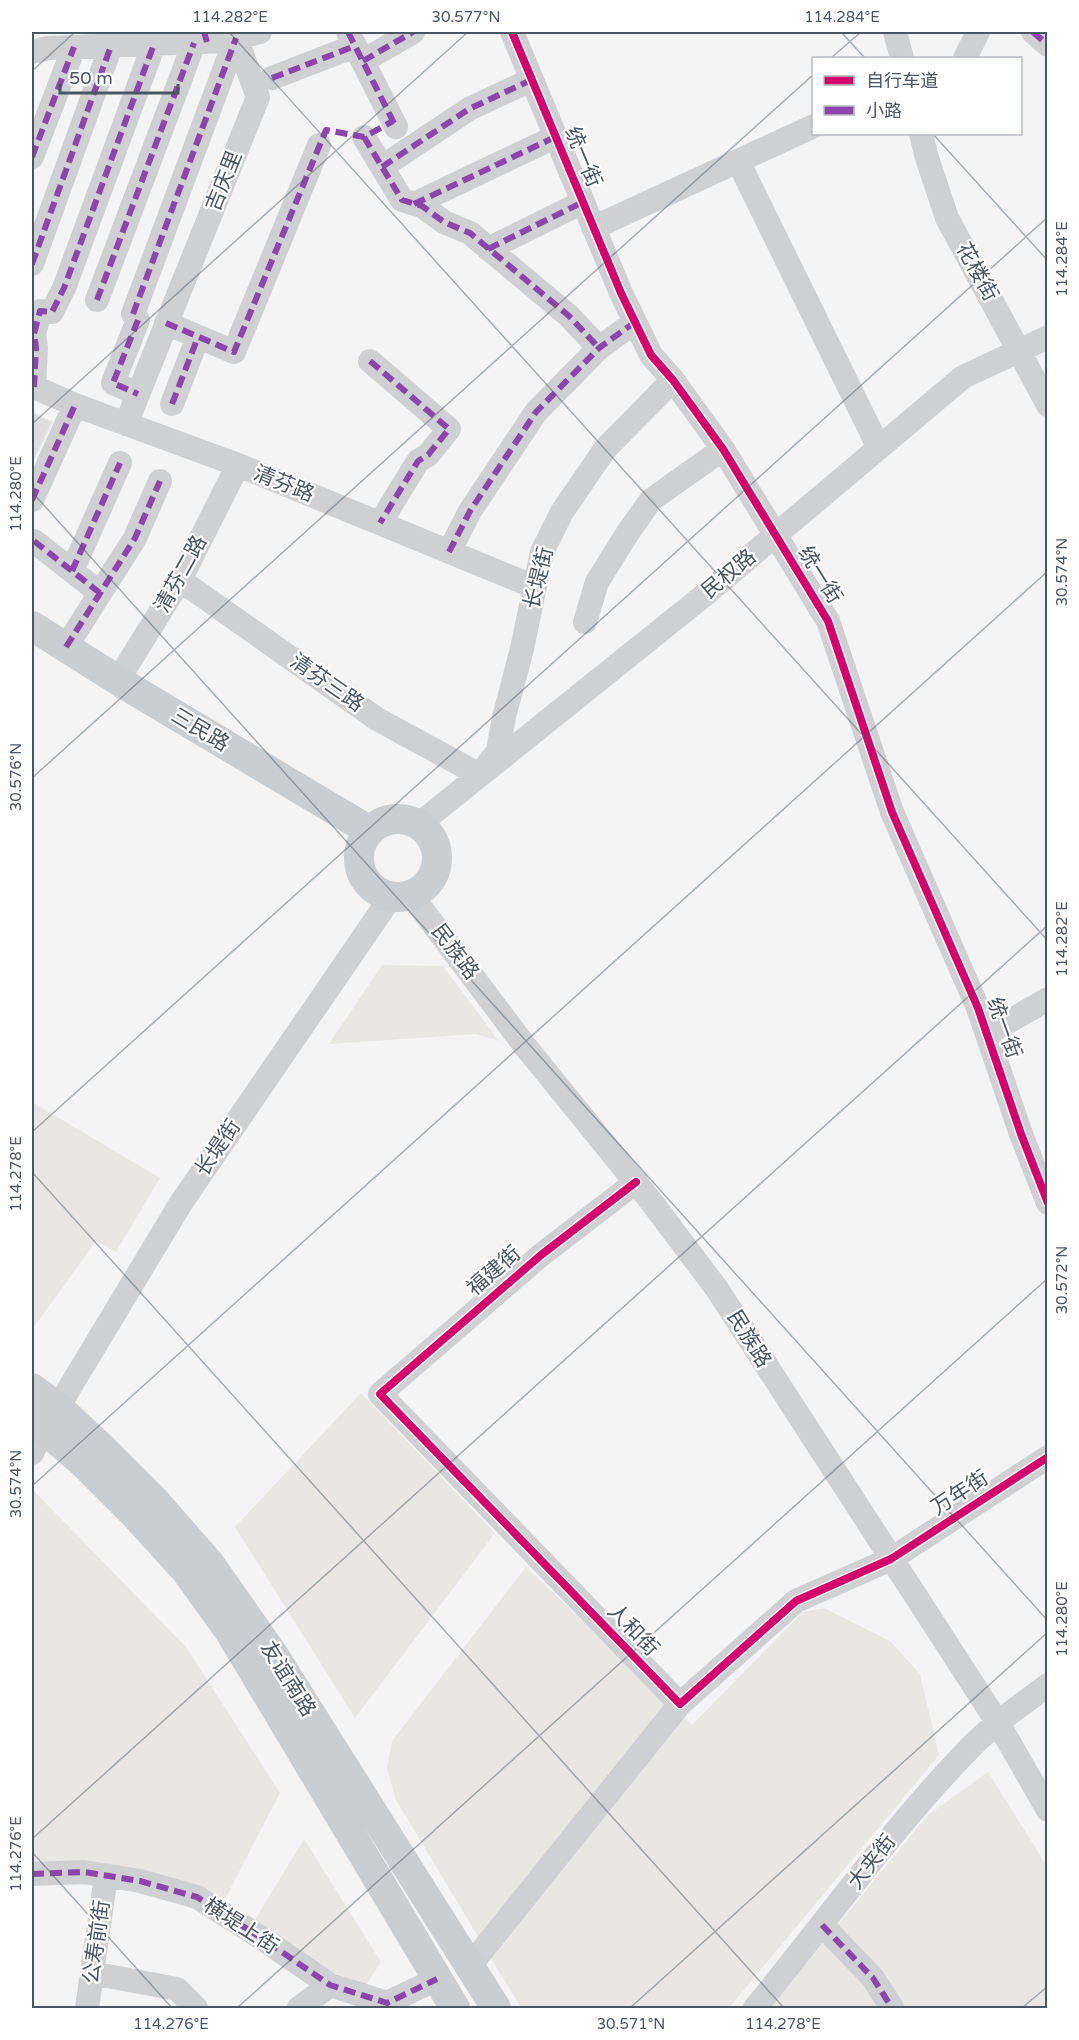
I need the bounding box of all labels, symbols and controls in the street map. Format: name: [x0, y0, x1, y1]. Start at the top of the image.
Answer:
text: 114.282°E: [192, 8, 268, 26]
text: 30.577°N: [431, 8, 501, 26]
text: 114.284°E: [804, 8, 880, 26]
scale bar: [60, 57, 178, 95]
legend: [812, 57, 1022, 135]
text: 50 m: [69, 67, 113, 89]
text: 自行车道: [866, 70, 938, 92]
text: 小路: [866, 100, 902, 122]
street label: 统一街: [559, 123, 607, 191]
street label: 吉庆里: [201, 147, 247, 215]
text: 114.284°E: [1053, 221, 1071, 297]
street label: 花楼街: [951, 238, 1003, 306]
text: 114.280°E: [7, 456, 25, 532]
street label: 清芬路: [250, 461, 318, 507]
street label: 清芬二路: [150, 531, 212, 617]
text: 30.574°N: [1053, 538, 1071, 606]
street label: 统一街: [793, 542, 847, 608]
street label: 长堤街: [519, 544, 559, 612]
street label: 民权路: [697, 544, 761, 604]
street label: 清芬三路: [285, 649, 369, 717]
street label: 三民路: [167, 703, 233, 757]
text: 30.576°N: [7, 743, 25, 811]
text: 114.282°E: [1053, 901, 1071, 977]
street label: 民族路: [426, 919, 484, 985]
street label: 统一街: [981, 994, 1027, 1062]
street label: 长堤街: [190, 1115, 246, 1181]
text: 114.278°E: [7, 1136, 25, 1212]
street label: 福建街: [462, 1241, 526, 1301]
text: 30.572°N: [1053, 1246, 1071, 1314]
street label: 民族路: [722, 1306, 776, 1372]
text: 30.574°N: [7, 1450, 25, 1518]
street label: 万年街: [927, 1465, 993, 1521]
text: 114.280°E: [1053, 1581, 1071, 1657]
street label: 人和街: [602, 1599, 664, 1661]
street label: 友谊南路: [255, 1637, 321, 1721]
text: 114.276°E: [7, 1816, 25, 1892]
street label: 大夹街: [843, 1829, 901, 1895]
street label: 横堤上街: [199, 1893, 283, 1959]
street label: 公寿前街: [79, 1899, 115, 1985]
text: 114.276°E: [133, 2015, 209, 2033]
text: 30.571°N: [597, 2015, 665, 2033]
text: 114.278°E: [745, 2015, 821, 2033]

